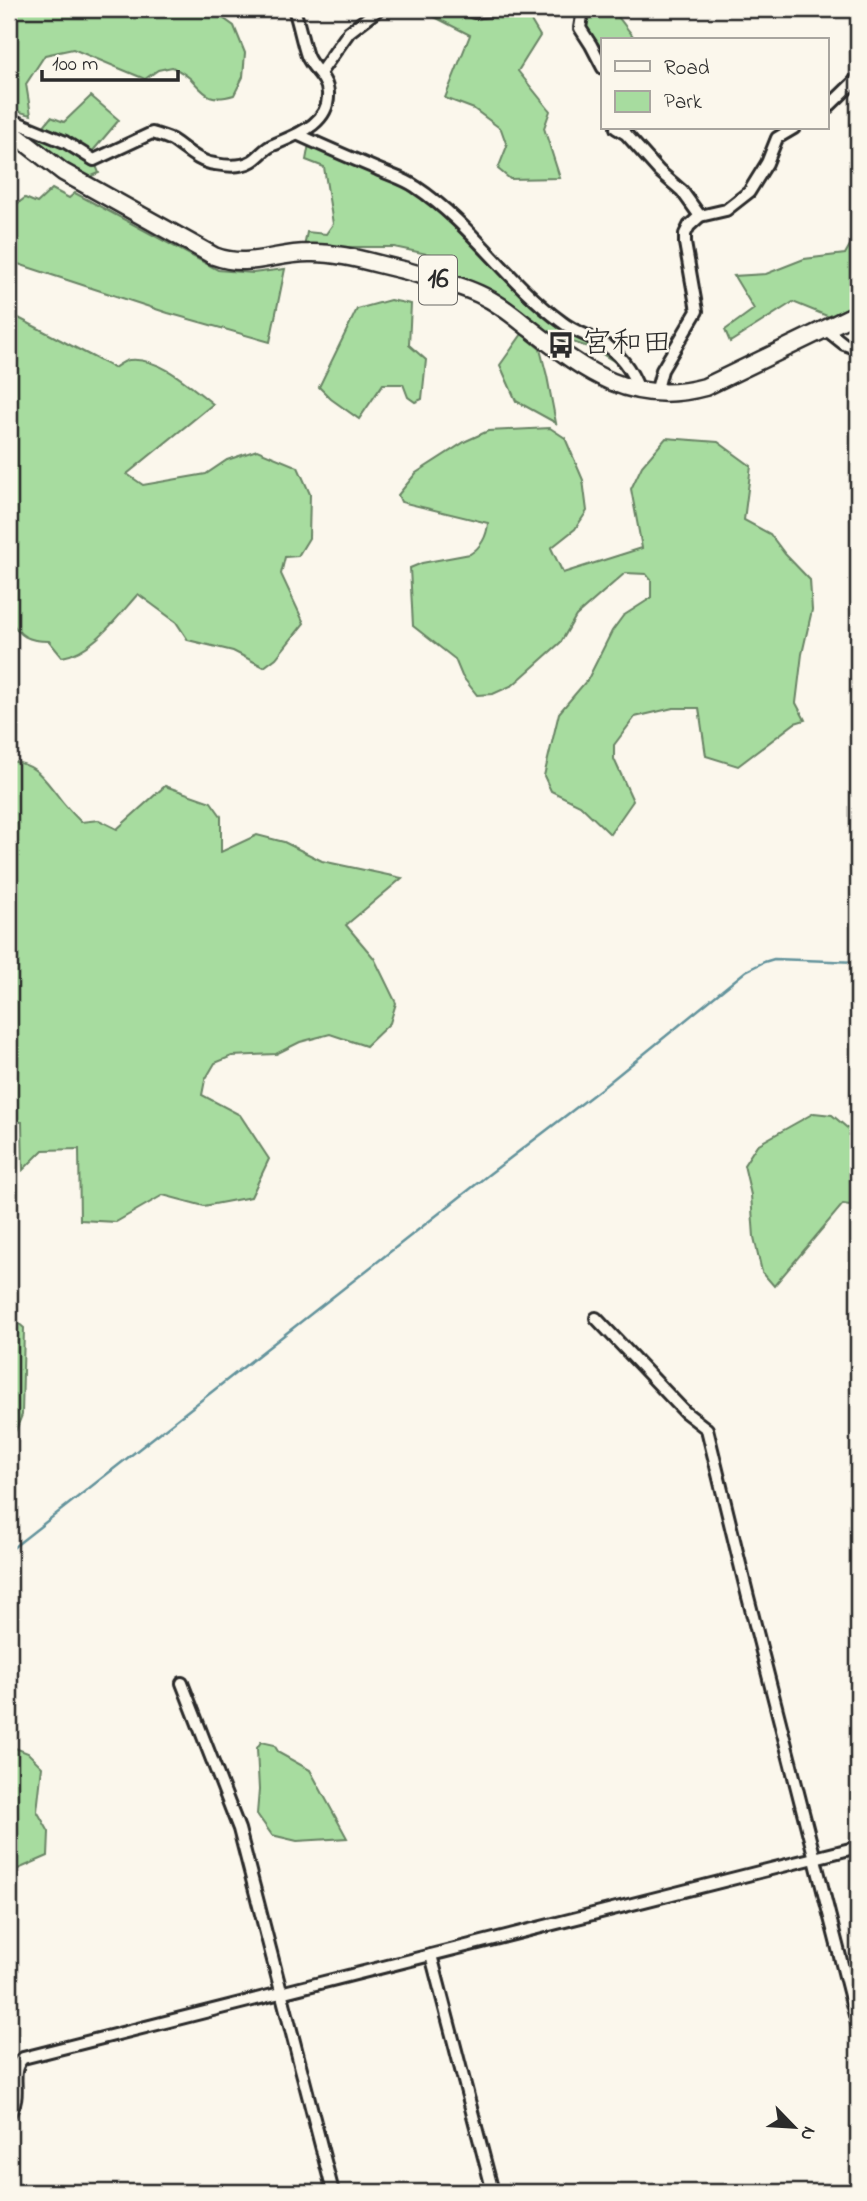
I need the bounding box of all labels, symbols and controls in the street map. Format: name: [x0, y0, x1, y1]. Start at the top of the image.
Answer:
scale bar: [42, 38, 178, 82]
legend: [601, 38, 828, 130]
text: 100 m: [52, 50, 98, 80]
text: Road: [664, 54, 710, 84]
text: Park: [664, 88, 703, 118]
road number: 16: [419, 256, 457, 304]
place label: 宮和田: [582, 323, 672, 367]
bus stop icon: 宮和田: [546, 330, 576, 360]
north arrow: [758, 2092, 828, 2162]
text: N: [792, 2122, 822, 2145]

